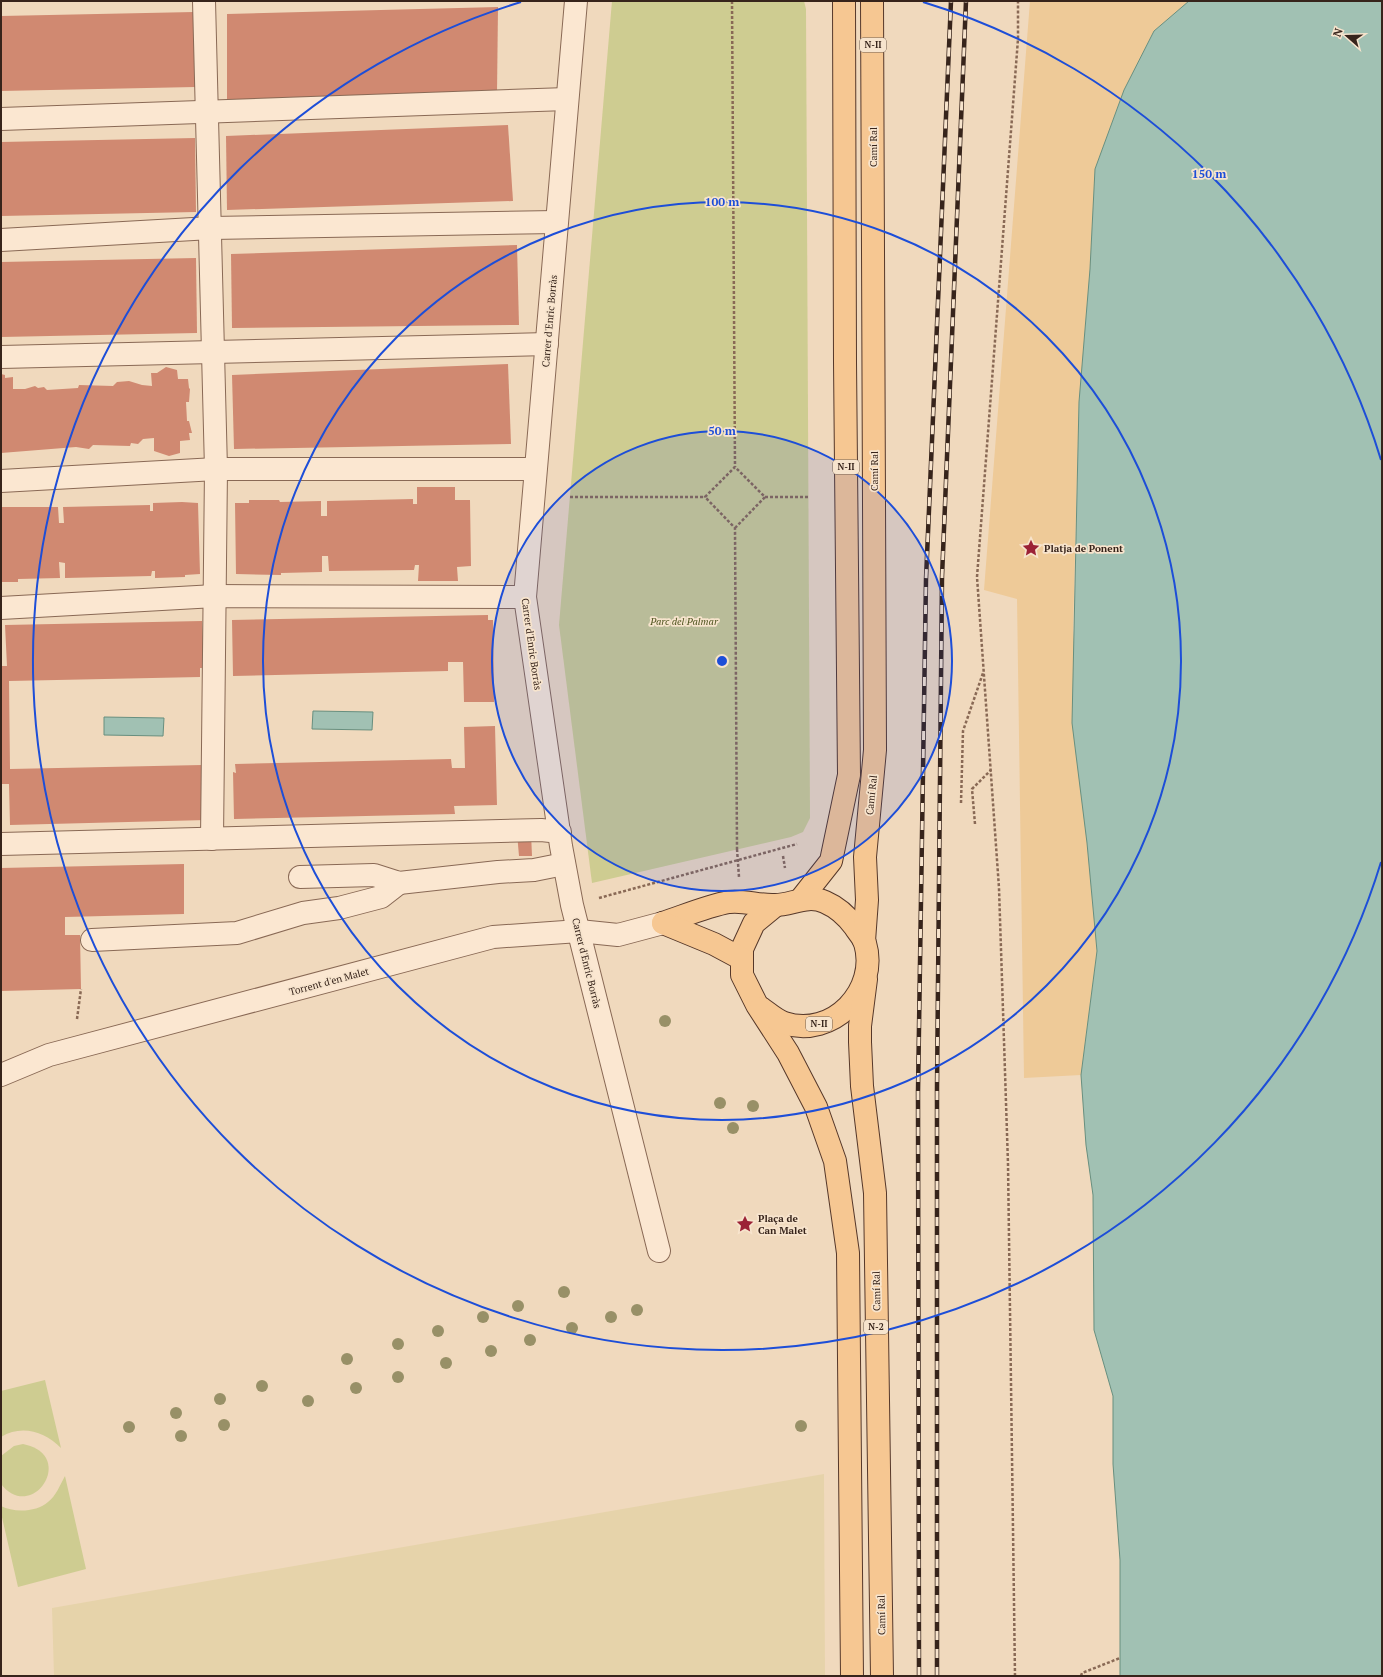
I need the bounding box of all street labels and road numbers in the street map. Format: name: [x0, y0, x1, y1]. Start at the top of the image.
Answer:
road number: N-II: [860, 38, 886, 52]
street label: Camí Ral: [867, 127, 880, 167]
street label: Carrer d'Enric Borràs: [539, 274, 560, 368]
street label: Camí Ral: [868, 451, 881, 491]
road number: N-II: [833, 460, 859, 474]
street label: Carrer d'Enric Borràs: [519, 597, 544, 691]
street label: Camí Ral: [863, 774, 880, 816]
street label: Carrer d'Enric Borràs: [569, 917, 604, 1010]
street label: Torrent d'en Malet: [288, 965, 371, 998]
road number: N-II: [806, 1017, 832, 1031]
street label: Camí Ral: [870, 1271, 883, 1311]
road number: N-2: [864, 1320, 888, 1334]
street label: Camí Ral: [875, 1595, 888, 1635]

